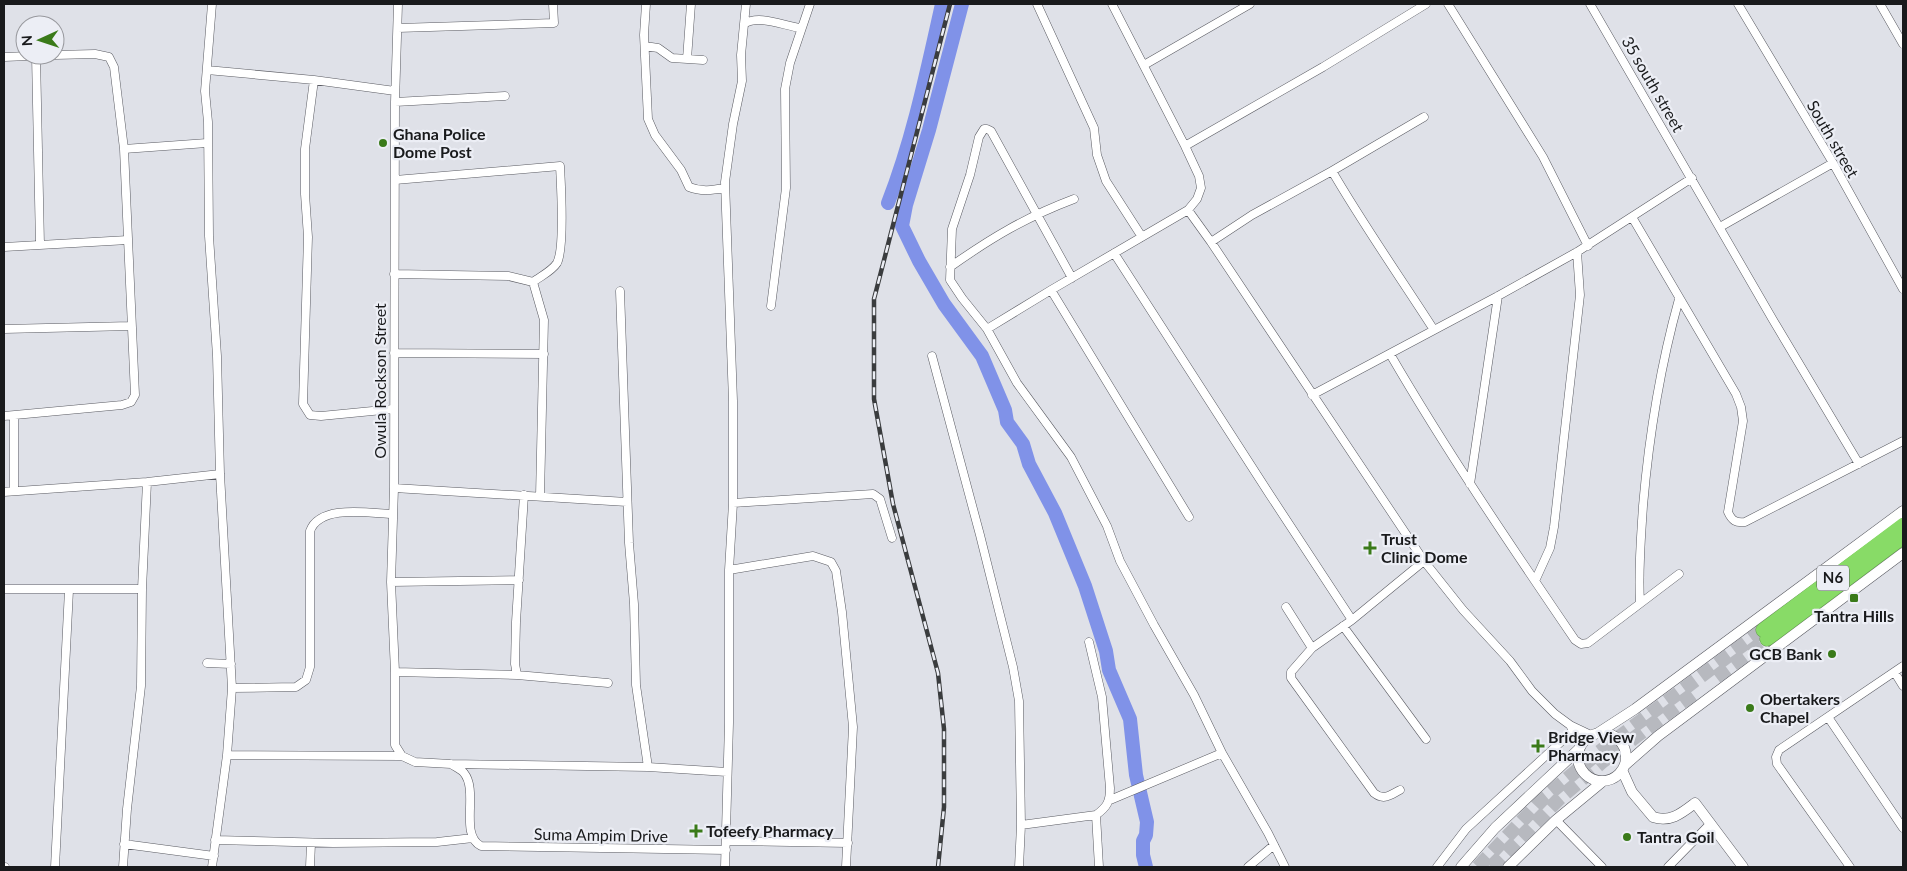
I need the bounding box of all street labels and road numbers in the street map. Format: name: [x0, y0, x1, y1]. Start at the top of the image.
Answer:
street label: 35 south street: [1618, 33, 1689, 135]
street label: South street: [1804, 97, 1863, 181]
street label: Owula Rockson Street: [370, 303, 389, 459]
road number: N6: [1817, 566, 1849, 590]
street label: Suma Ampim Drive: [534, 824, 668, 845]

